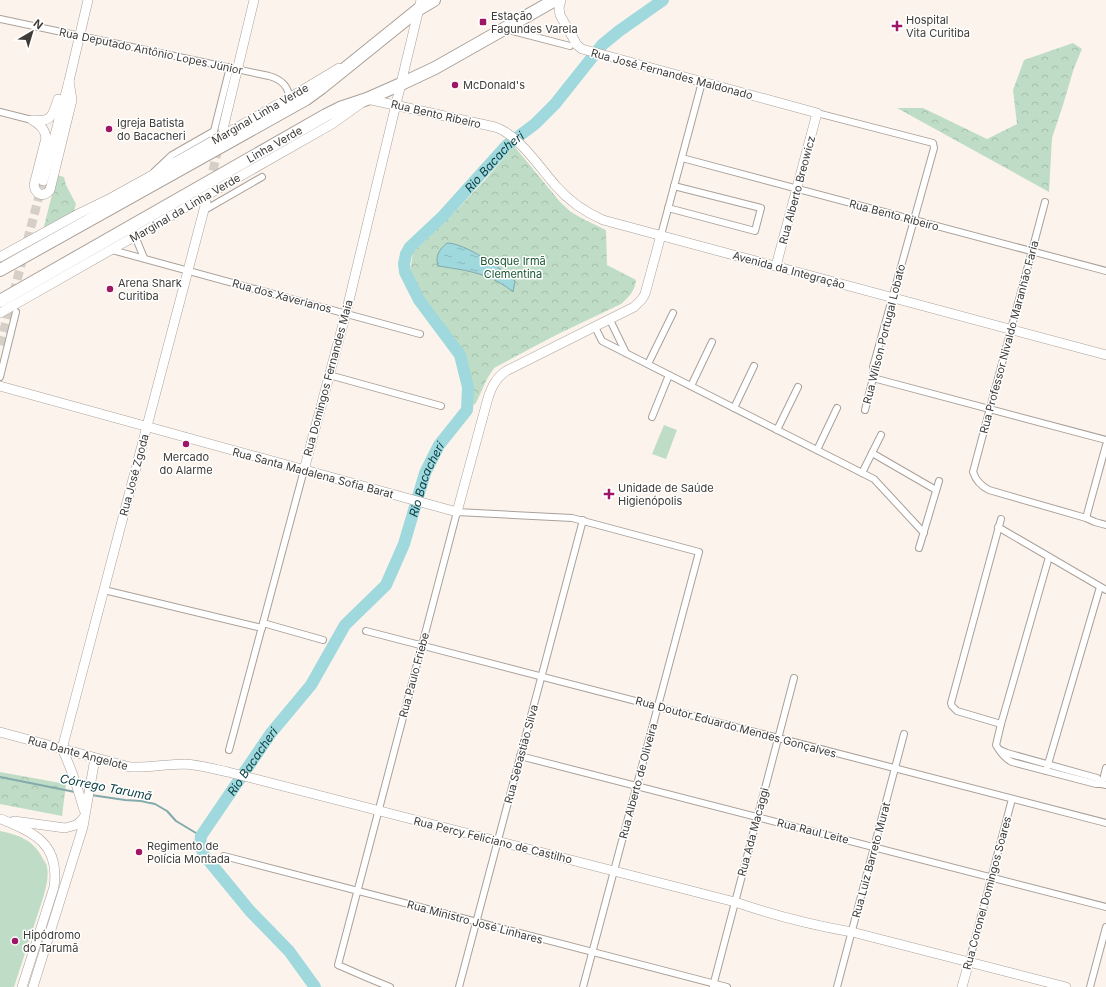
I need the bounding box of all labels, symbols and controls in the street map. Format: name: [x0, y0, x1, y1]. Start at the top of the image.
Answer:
place label: Estação Fagundes Varela: [491, 9, 578, 36]
north arrow: [12, 12, 52, 52]
place label: Hospital Vita Curitiba: [906, 13, 970, 40]
text: N: [31, 16, 46, 32]
marker: Estação Fagundes Varela: [478, 17, 488, 27]
marker: Hospital Vita Curitiba: [891, 20, 903, 32]
street label: Rua Deputado Antônio Lopes Júnior: [58, 25, 244, 77]
street label: Rua José Fernandes Maldonado: [589, 46, 755, 102]
place label: McDonald's: [463, 78, 525, 92]
marker: McDonald's: [450, 80, 460, 90]
street label: Marginal Linha Verde: [209, 81, 311, 147]
street label: Rua Bento Ribeiro: [389, 97, 483, 131]
place label: Igreja Batista do Bacacheri: [117, 116, 186, 143]
street label: Linha Verde: [244, 123, 304, 165]
marker: Igreja Batista do Bacacheri: [104, 124, 114, 134]
water label: Rio Bacacheri: [461, 127, 527, 195]
street label: Rua Alberto Breowicz: [776, 134, 818, 246]
street label: Marginal da Linha Verde: [127, 171, 243, 245]
street label: Rua Bento Ribeiro: [848, 196, 941, 234]
street label: Rua Professor Nivaldo Maranhão Faria: [976, 239, 1042, 435]
street label: Avenida da Integração: [731, 248, 847, 292]
park label: Bosque Irmã Clementina: [480, 254, 546, 281]
street label: Rua Wilson Portugal Lobato: [860, 262, 908, 405]
place label: Arena Shark Curitiba: [118, 276, 182, 303]
street label: Rua dos Xaverianos: [231, 276, 333, 316]
marker: Arena Shark Curitiba: [105, 284, 115, 294]
street label: Rua Domingos Fernandes Maia: [300, 298, 356, 458]
street label: Rua José Zgoda: [116, 433, 152, 517]
water label: Rio Bacacheri: [405, 437, 447, 519]
marker: Mercado do Alarme: [181, 439, 191, 449]
street label: Rua Santa Madalena Sofia Barat: [231, 445, 396, 501]
place label: Mercado do Alarme: [159, 450, 213, 477]
place label: Unidade de Saúde Higienópolis: [618, 481, 714, 508]
marker: Unidade de Saúde Higienópolis: [603, 488, 615, 500]
street label: Rua Paulo Friebe: [396, 631, 432, 719]
street label: Rua Doutor Eduardo Mendes Gonçalves: [634, 693, 838, 761]
street label: Rua Sebastião Silva: [501, 703, 541, 805]
street label: Rua Alberto de Oliveira: [616, 722, 660, 840]
water label: Rio Bacacheri: [223, 723, 281, 798]
street label: Rua Dante Angelote: [26, 733, 130, 773]
water label: Córrego Tarumã: [59, 771, 153, 803]
street label: Rua Ada Macaggi: [734, 786, 772, 878]
street label: Rua Luiz Barreto Murat: [849, 800, 893, 919]
street label: Rua Percy Feliciano de Castilho: [412, 813, 574, 867]
street label: Rua Raul Leite: [776, 815, 850, 847]
street label: Rua Coronel Domingos Soares: [960, 815, 1014, 971]
place label: Regimento de Polícia Montada: [147, 839, 230, 866]
marker: Regimento de Polícia Montada: [134, 847, 144, 857]
street label: Rua Ministro José Linhares: [406, 897, 545, 947]
place label: Hipódromo do Tarumã: [23, 928, 81, 955]
marker: Hipódromo do Tarumã: [10, 936, 20, 946]

